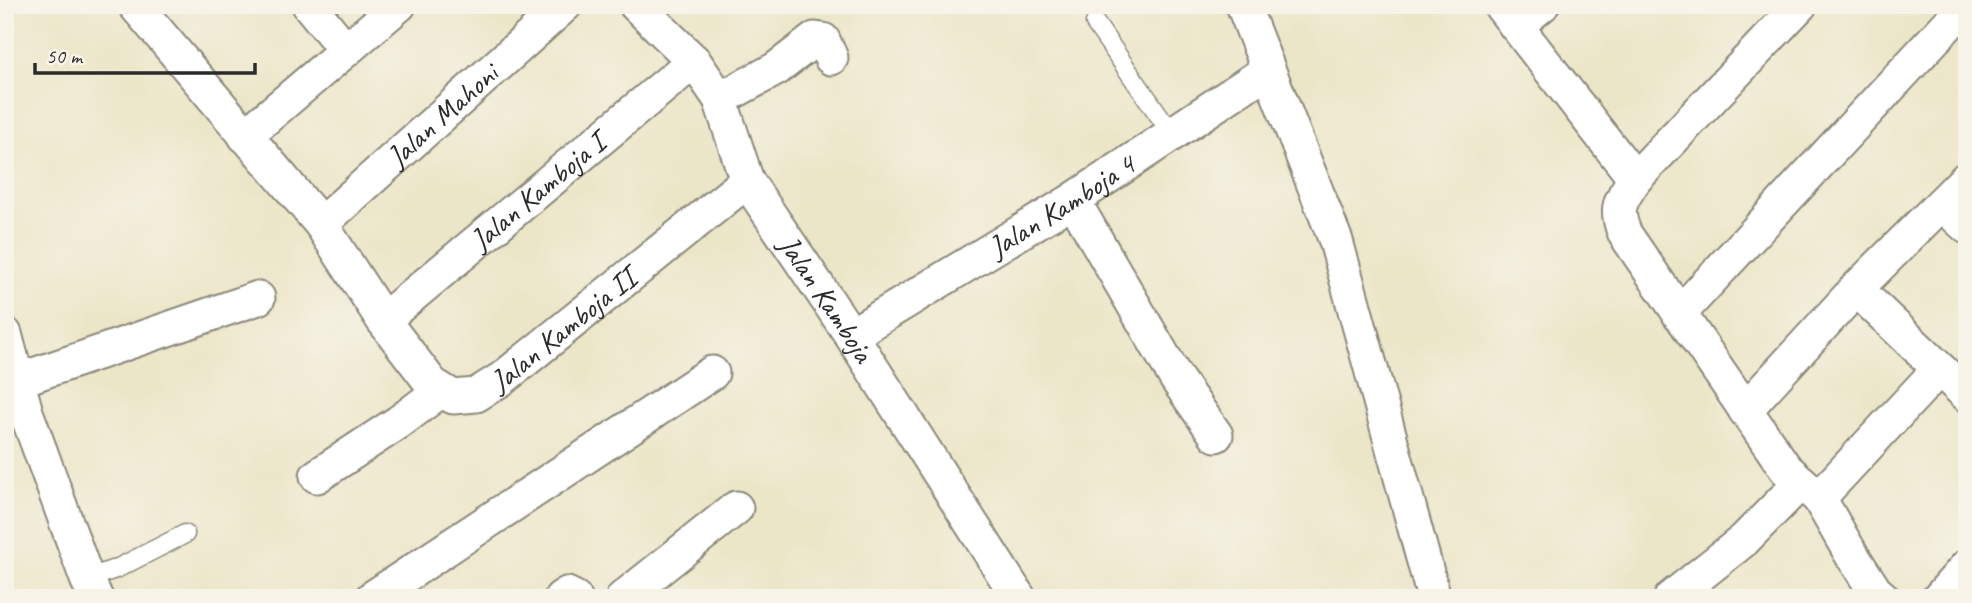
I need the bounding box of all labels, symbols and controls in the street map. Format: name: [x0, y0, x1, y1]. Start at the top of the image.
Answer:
scale bar: [35, 32, 256, 76]
text: 50 m: [46, 43, 84, 69]
street label: Jalan Mahoni: [377, 53, 509, 176]
street label: Jalan Kamboja I: [461, 120, 618, 260]
street label: Jalan Kamboja 4: [980, 144, 1144, 267]
street label: Jalan Kamboja: [769, 226, 883, 371]
street label: Jalan Kamboja II: [482, 256, 648, 401]

